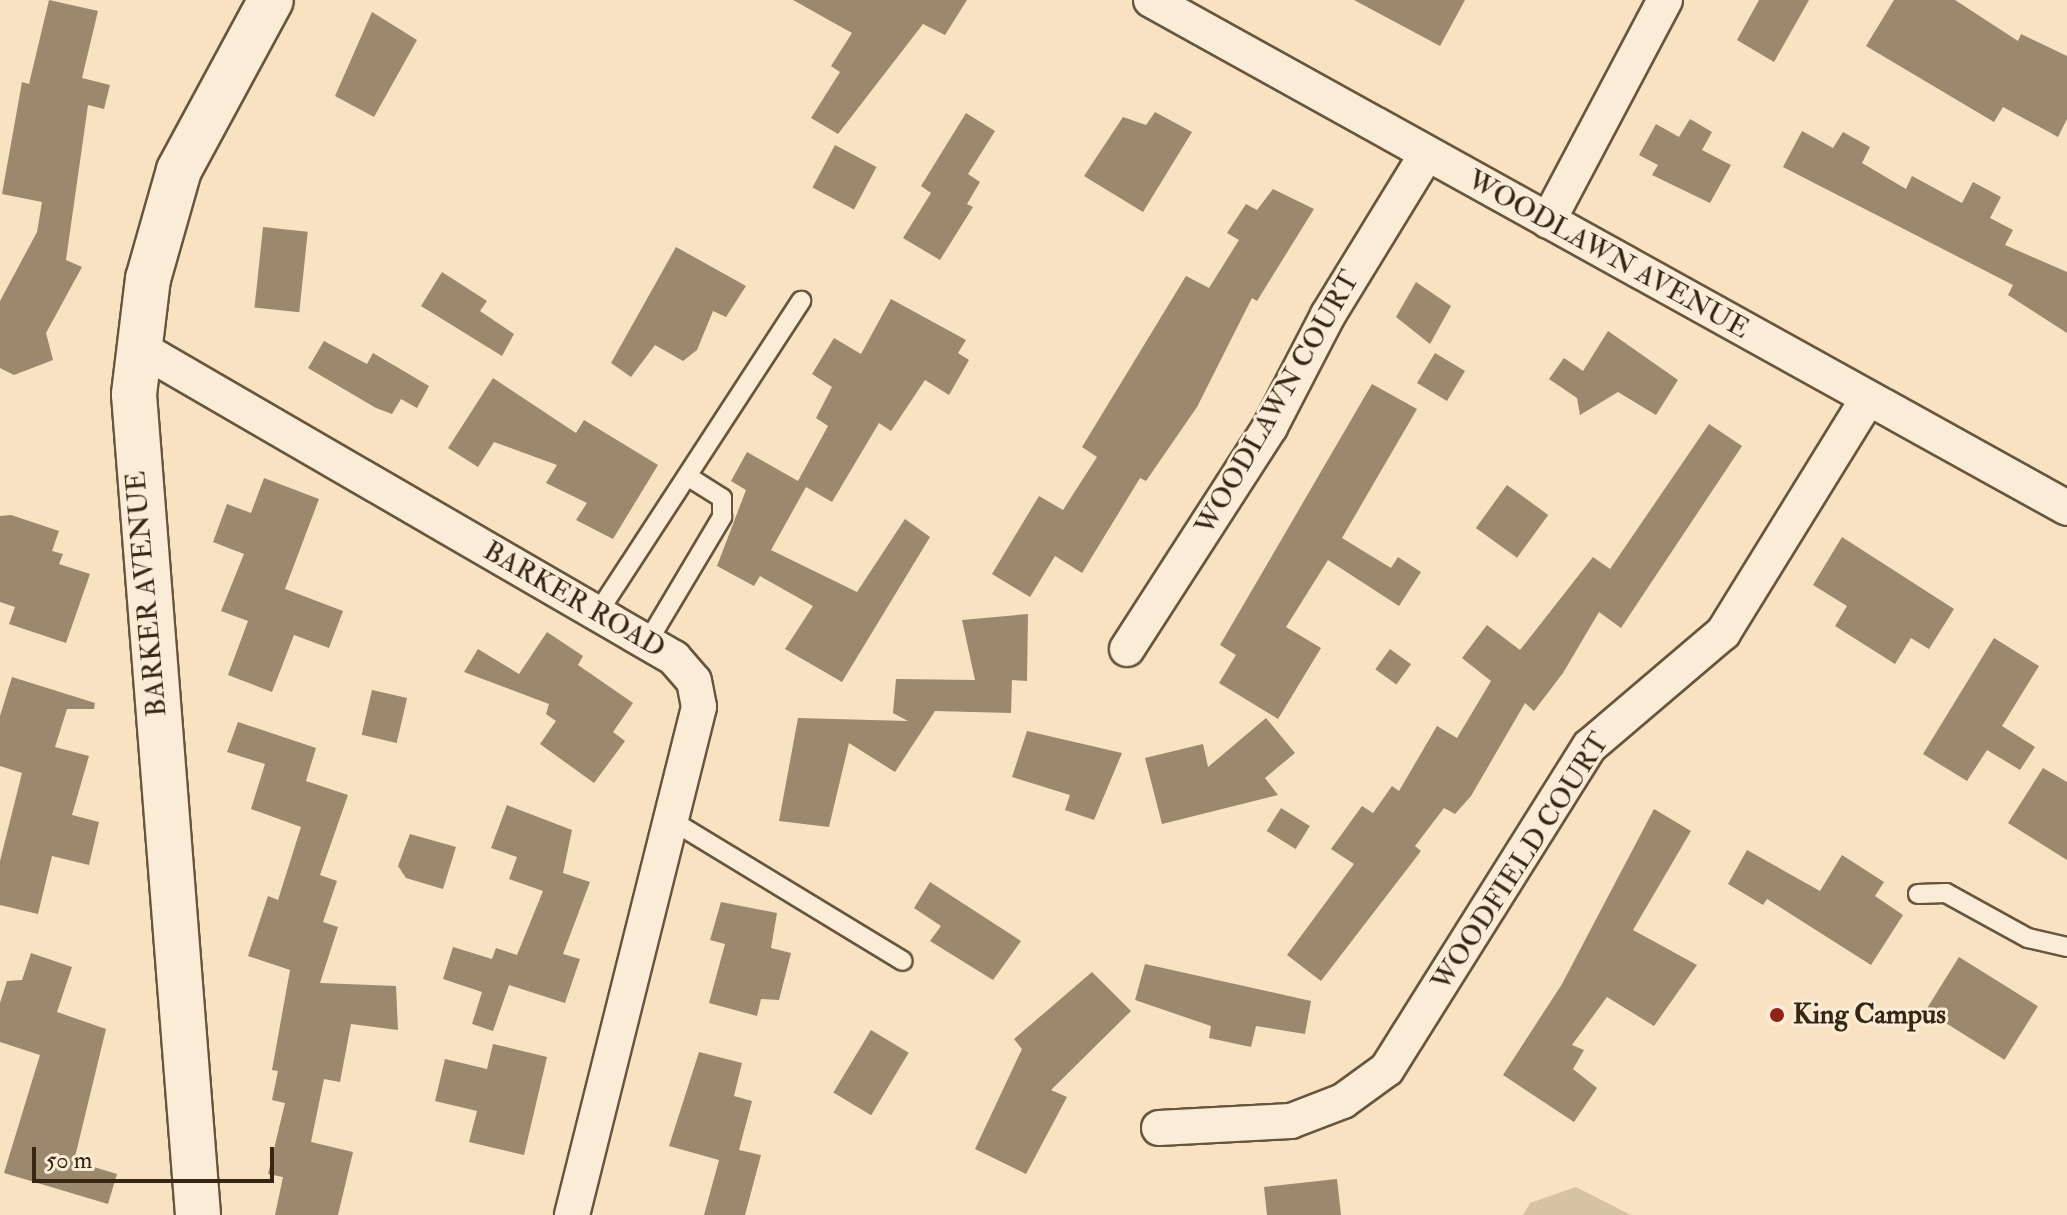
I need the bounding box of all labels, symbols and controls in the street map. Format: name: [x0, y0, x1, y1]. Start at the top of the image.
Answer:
street label: WOODLAWN AVENUE: [1461, 164, 1755, 346]
street label: WOODLAWN COURT: [1189, 265, 1367, 541]
street label: BARKER AVENUE: [120, 470, 174, 718]
street label: BARKER ROAD: [477, 534, 671, 666]
street label: WOODFIELD COURT: [1425, 727, 1617, 997]
place label: King Campus: [1793, 998, 1946, 1032]
marker: King Campus: [1768, 1006, 1786, 1024]
scale bar: [36, 1131, 278, 1181]
text: 50 m: [46, 1145, 92, 1176]

